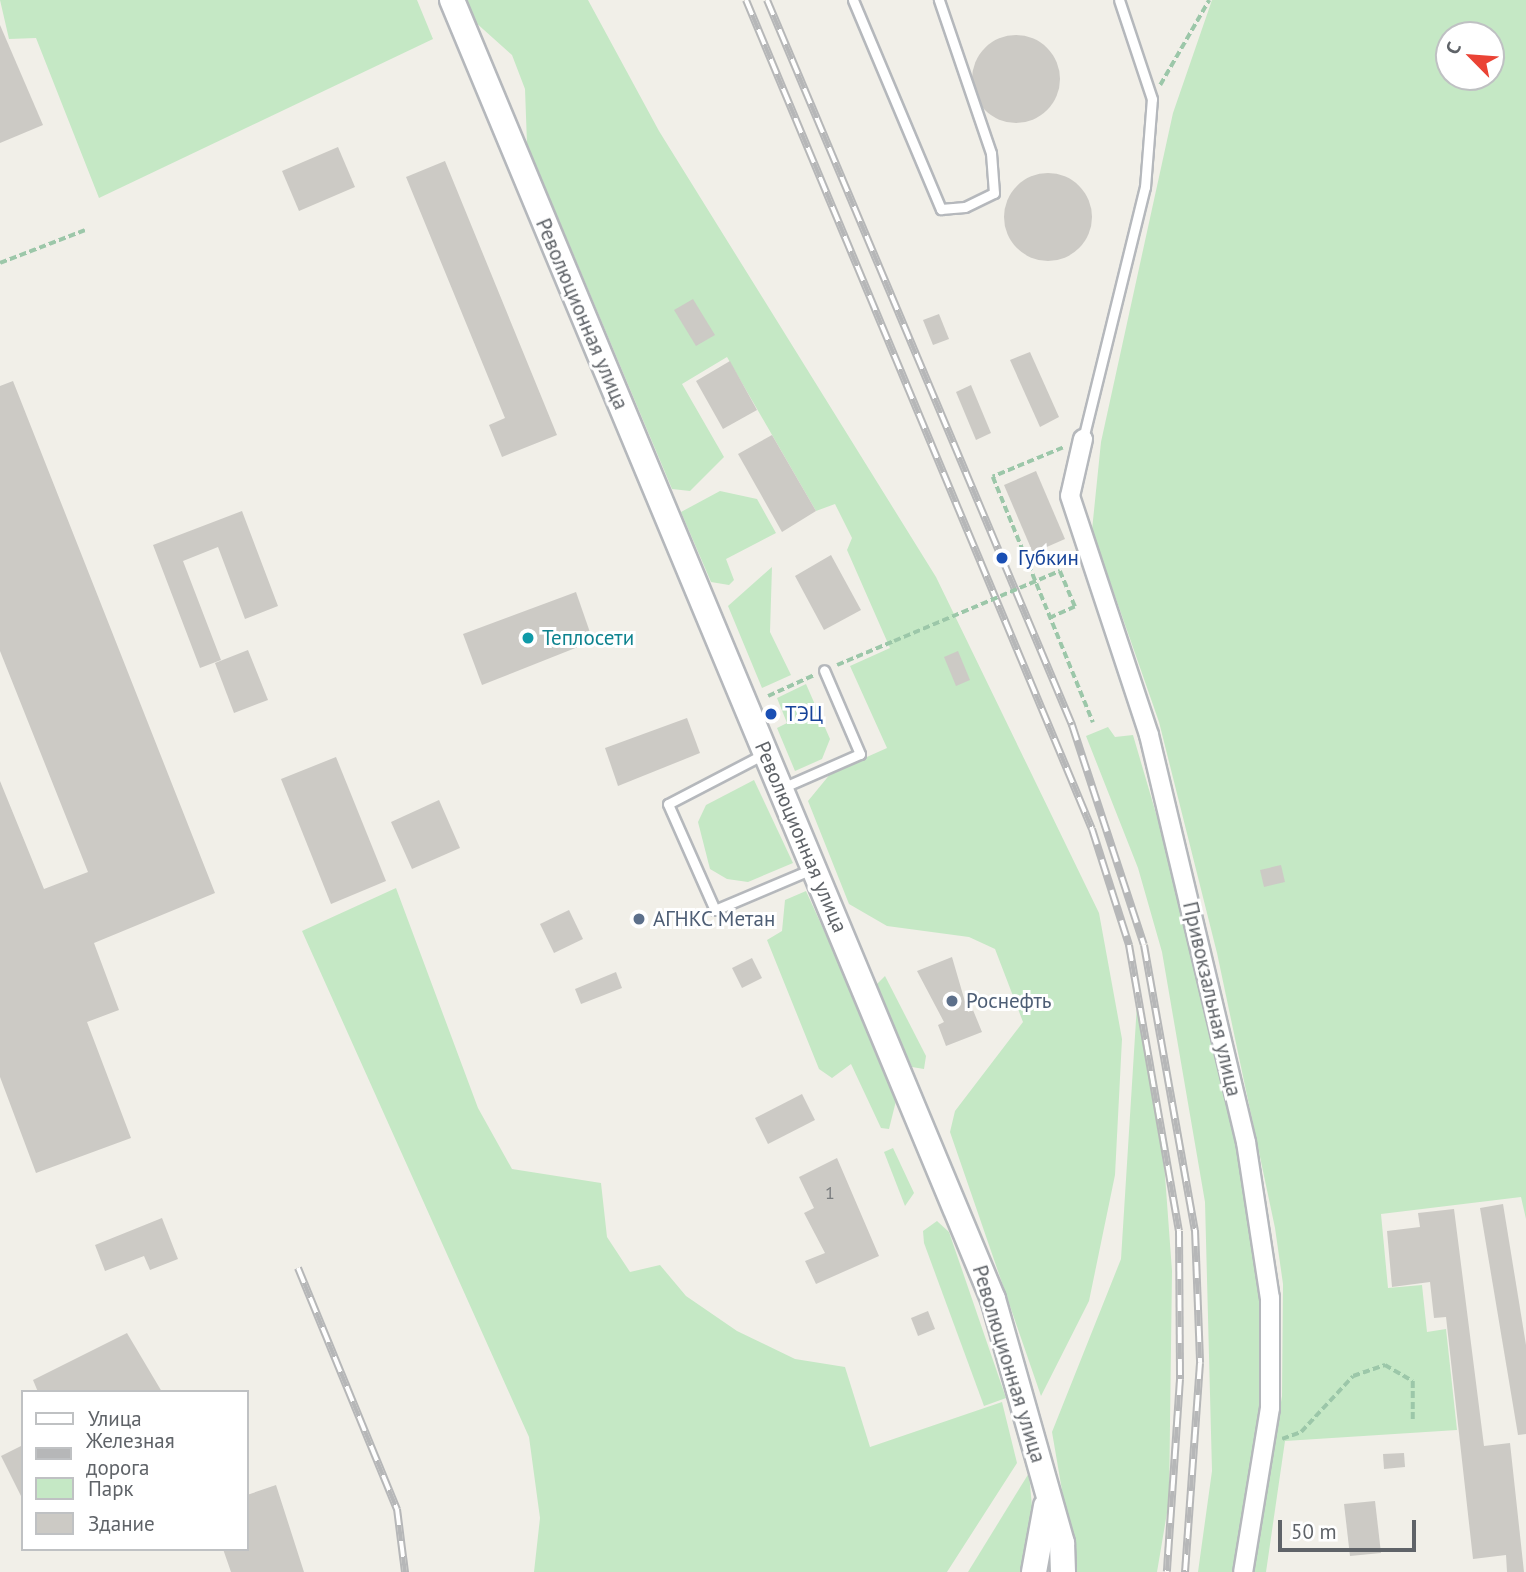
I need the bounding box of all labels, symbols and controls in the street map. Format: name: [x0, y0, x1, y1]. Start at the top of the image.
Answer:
north arrow: [1435, 21, 1505, 91]
text: С: [1440, 38, 1466, 58]
street label: Революционная улица: [530, 215, 634, 413]
place label: Губкин: [1018, 545, 1079, 571]
marker: Губкин: [992, 548, 1012, 568]
place label: Теплосети: [542, 625, 634, 651]
marker: Теплосети: [520, 630, 536, 646]
place label: ТЭЦ: [785, 701, 823, 727]
marker: ТЭЦ: [763, 706, 779, 722]
street label: Революционная улица: [749, 738, 853, 936]
street label: Привокзальная улица: [1177, 899, 1247, 1099]
place label: АГНКС Метан: [653, 906, 776, 932]
marker: АГНКС Метан: [631, 911, 647, 927]
place label: Роснефть: [966, 988, 1052, 1014]
marker: Роснефть: [944, 993, 960, 1009]
house number: 1: [825, 1182, 835, 1204]
street label: Революционная улица: [967, 1262, 1051, 1466]
legend: [21, 1390, 248, 1551]
text: Улица: [88, 1405, 142, 1432]
text: Железная дорога: [86, 1427, 175, 1481]
text: Парк: [88, 1475, 134, 1502]
scale bar: [1281, 1506, 1419, 1550]
text: Здание: [88, 1510, 155, 1537]
text: 50 m: [1291, 1518, 1337, 1545]

